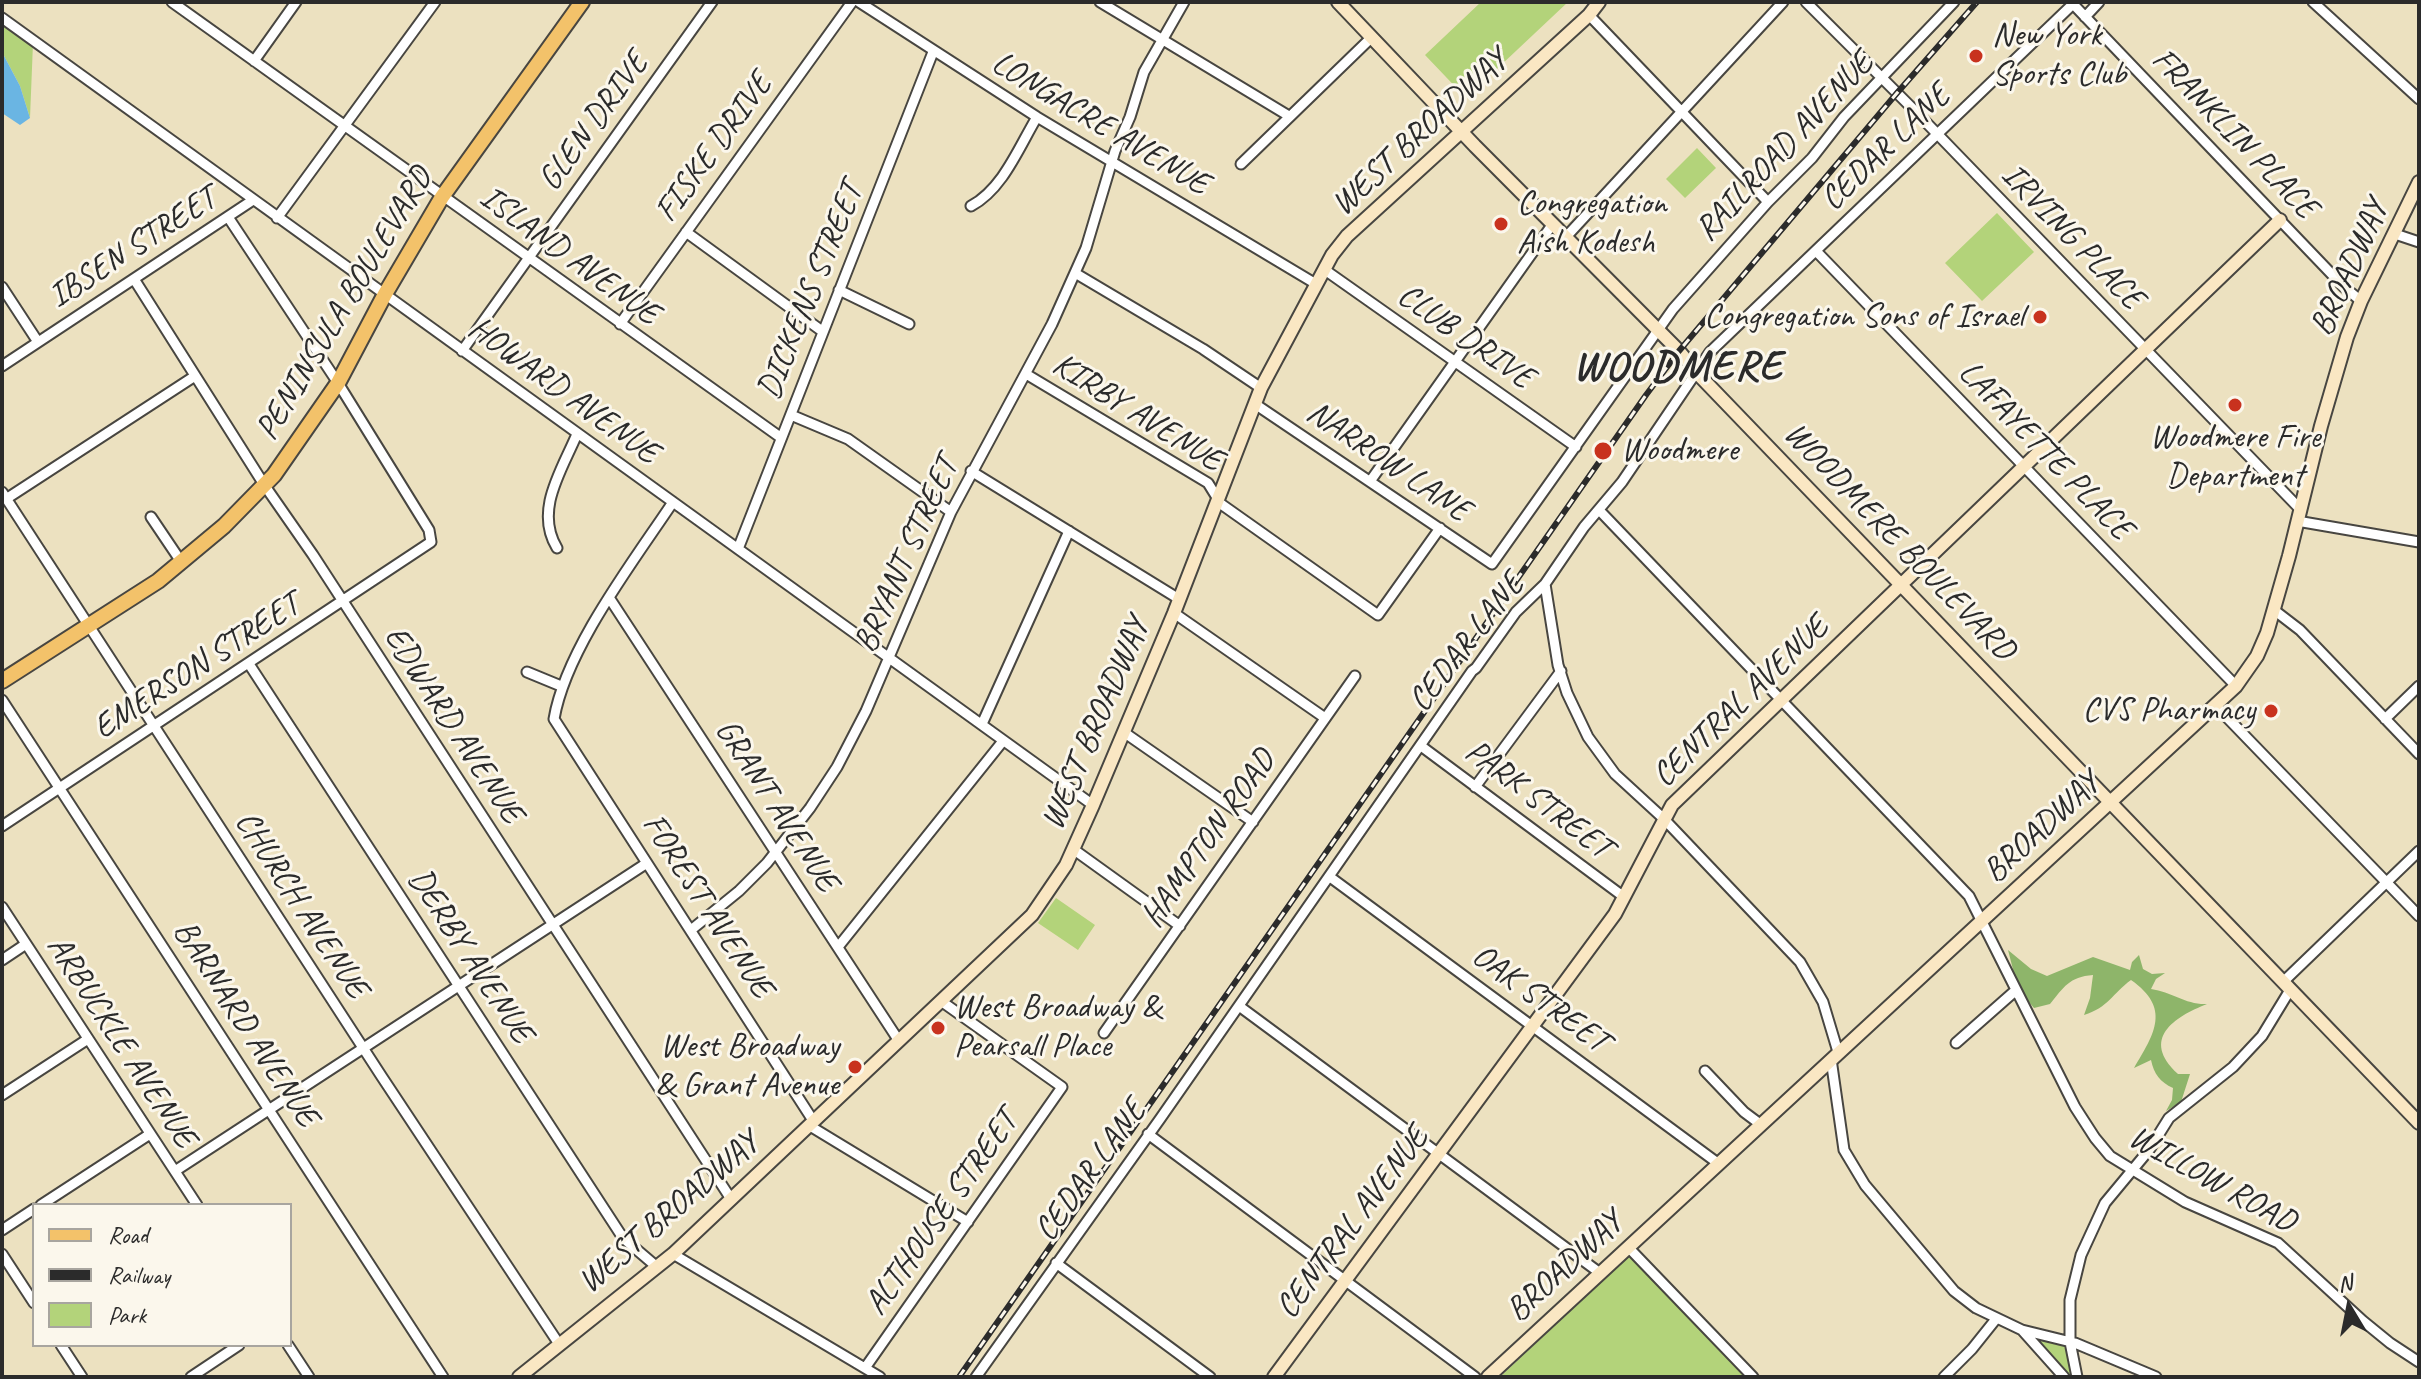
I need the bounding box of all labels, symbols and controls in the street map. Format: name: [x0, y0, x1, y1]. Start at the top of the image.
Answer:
place label: New York Sports Club: [1992, 16, 2126, 96]
street label: FRANKLIN PLACE: [2142, 40, 2326, 228]
street label: WEST BROADWAY: [1323, 41, 1517, 225]
street label: LONGACRE AVENUE: [984, 43, 1216, 205]
street label: RAILROAD AVENUE: [1687, 44, 1883, 250]
street label: GLEN DRIVE: [530, 45, 658, 199]
marker: New York Sports Club: [1967, 47, 1985, 65]
street label: FISKE DRIVE: [646, 66, 782, 230]
street label: CEDAR LANE: [1813, 76, 1959, 220]
street label: IRVING PLACE: [1992, 155, 2152, 319]
street label: PENINSULA BOULEVARD: [247, 160, 443, 448]
street label: ISLAND AVENUE: [472, 177, 666, 335]
street label: DICKENS STREET: [749, 177, 873, 405]
street label: IBSEN STREET: [41, 179, 225, 317]
place label: Congregation Aish Kodesh: [1517, 184, 1667, 264]
street label: BROADWAY: [2302, 194, 2398, 342]
marker: Congregation Aish Kodesh: [1492, 215, 1510, 233]
street label: CLUB DRIVE: [1389, 275, 1541, 399]
place label: Congregation Sons of Israel: [1704, 297, 2024, 337]
street label: HOWARD AVENUE: [460, 308, 666, 474]
marker: Congregation Sons of Israel: [2031, 308, 2049, 326]
district label: WOODMERE: [1573, 343, 1783, 393]
street label: KIRBY AVENUE: [1045, 345, 1229, 481]
street label: LAFAYETTE PLACE: [1949, 353, 2141, 549]
street label: NARROW LANE: [1299, 392, 1477, 532]
marker: Woodmere Fire Department: [2226, 396, 2244, 414]
street label: WOODMERE BOULEVARD: [1774, 414, 2024, 670]
place label: Woodmere Fire Department: [2150, 418, 2320, 498]
place label: Woodmere: [1621, 431, 1738, 471]
marker: Woodmere: [1592, 440, 1614, 462]
street label: BRYANT STREET: [846, 451, 968, 659]
street label: CEDAR LANE: [1400, 566, 1534, 720]
street label: EMERSON STREET: [86, 585, 308, 749]
street label: CENTRAL AVENUE: [1644, 608, 1838, 796]
street label: WEST BROADWAY: [1033, 612, 1159, 836]
street label: EDWARD AVENUE: [374, 619, 532, 831]
place label: CVS Pharmacy: [2083, 691, 2255, 731]
marker: CVS Pharmacy: [2262, 702, 2280, 720]
street label: GRANT AVENUE: [705, 712, 847, 900]
street label: PARK STREET: [1457, 732, 1619, 868]
street label: HAMPTON ROAD: [1133, 742, 1285, 936]
street label: BROADWAY: [1975, 764, 2109, 892]
street label: CHURCH AVENUE: [225, 804, 377, 1006]
street label: FOREST AVENUE: [632, 807, 782, 1005]
street label: DERBY AVENUE: [399, 861, 541, 1051]
street label: BARNARD AVENUE: [163, 913, 327, 1135]
street label: ARBUCKLE AVENUE: [37, 928, 205, 1156]
street label: OAK STREET: [1464, 936, 1616, 1062]
place label: West Broadway & Pearsall Place: [954, 988, 1160, 1068]
marker: West Broadway & Pearsall Place: [929, 1019, 947, 1037]
place label: West Broadway & Grant Avenue: [655, 1027, 839, 1106]
marker: West Broadway & Grant Avenue: [846, 1058, 864, 1076]
street label: CEDAR LANE: [1026, 1093, 1156, 1249]
street label: ALTHOUSE STREET: [856, 1103, 1028, 1323]
street label: WILLOW ROAD: [2121, 1117, 2303, 1243]
street label: CENTRAL AVENUE: [1268, 1119, 1438, 1327]
street label: WEST BROADWAY: [570, 1123, 768, 1303]
legend: [32, 1203, 292, 1347]
street label: BROADWAY: [1498, 1203, 1632, 1331]
text: Road: [108, 1220, 148, 1250]
text: Railway: [108, 1260, 170, 1290]
north arrow: [2309, 1267, 2389, 1347]
text: N: [2336, 1268, 2354, 1298]
text: Park: [108, 1300, 146, 1330]

